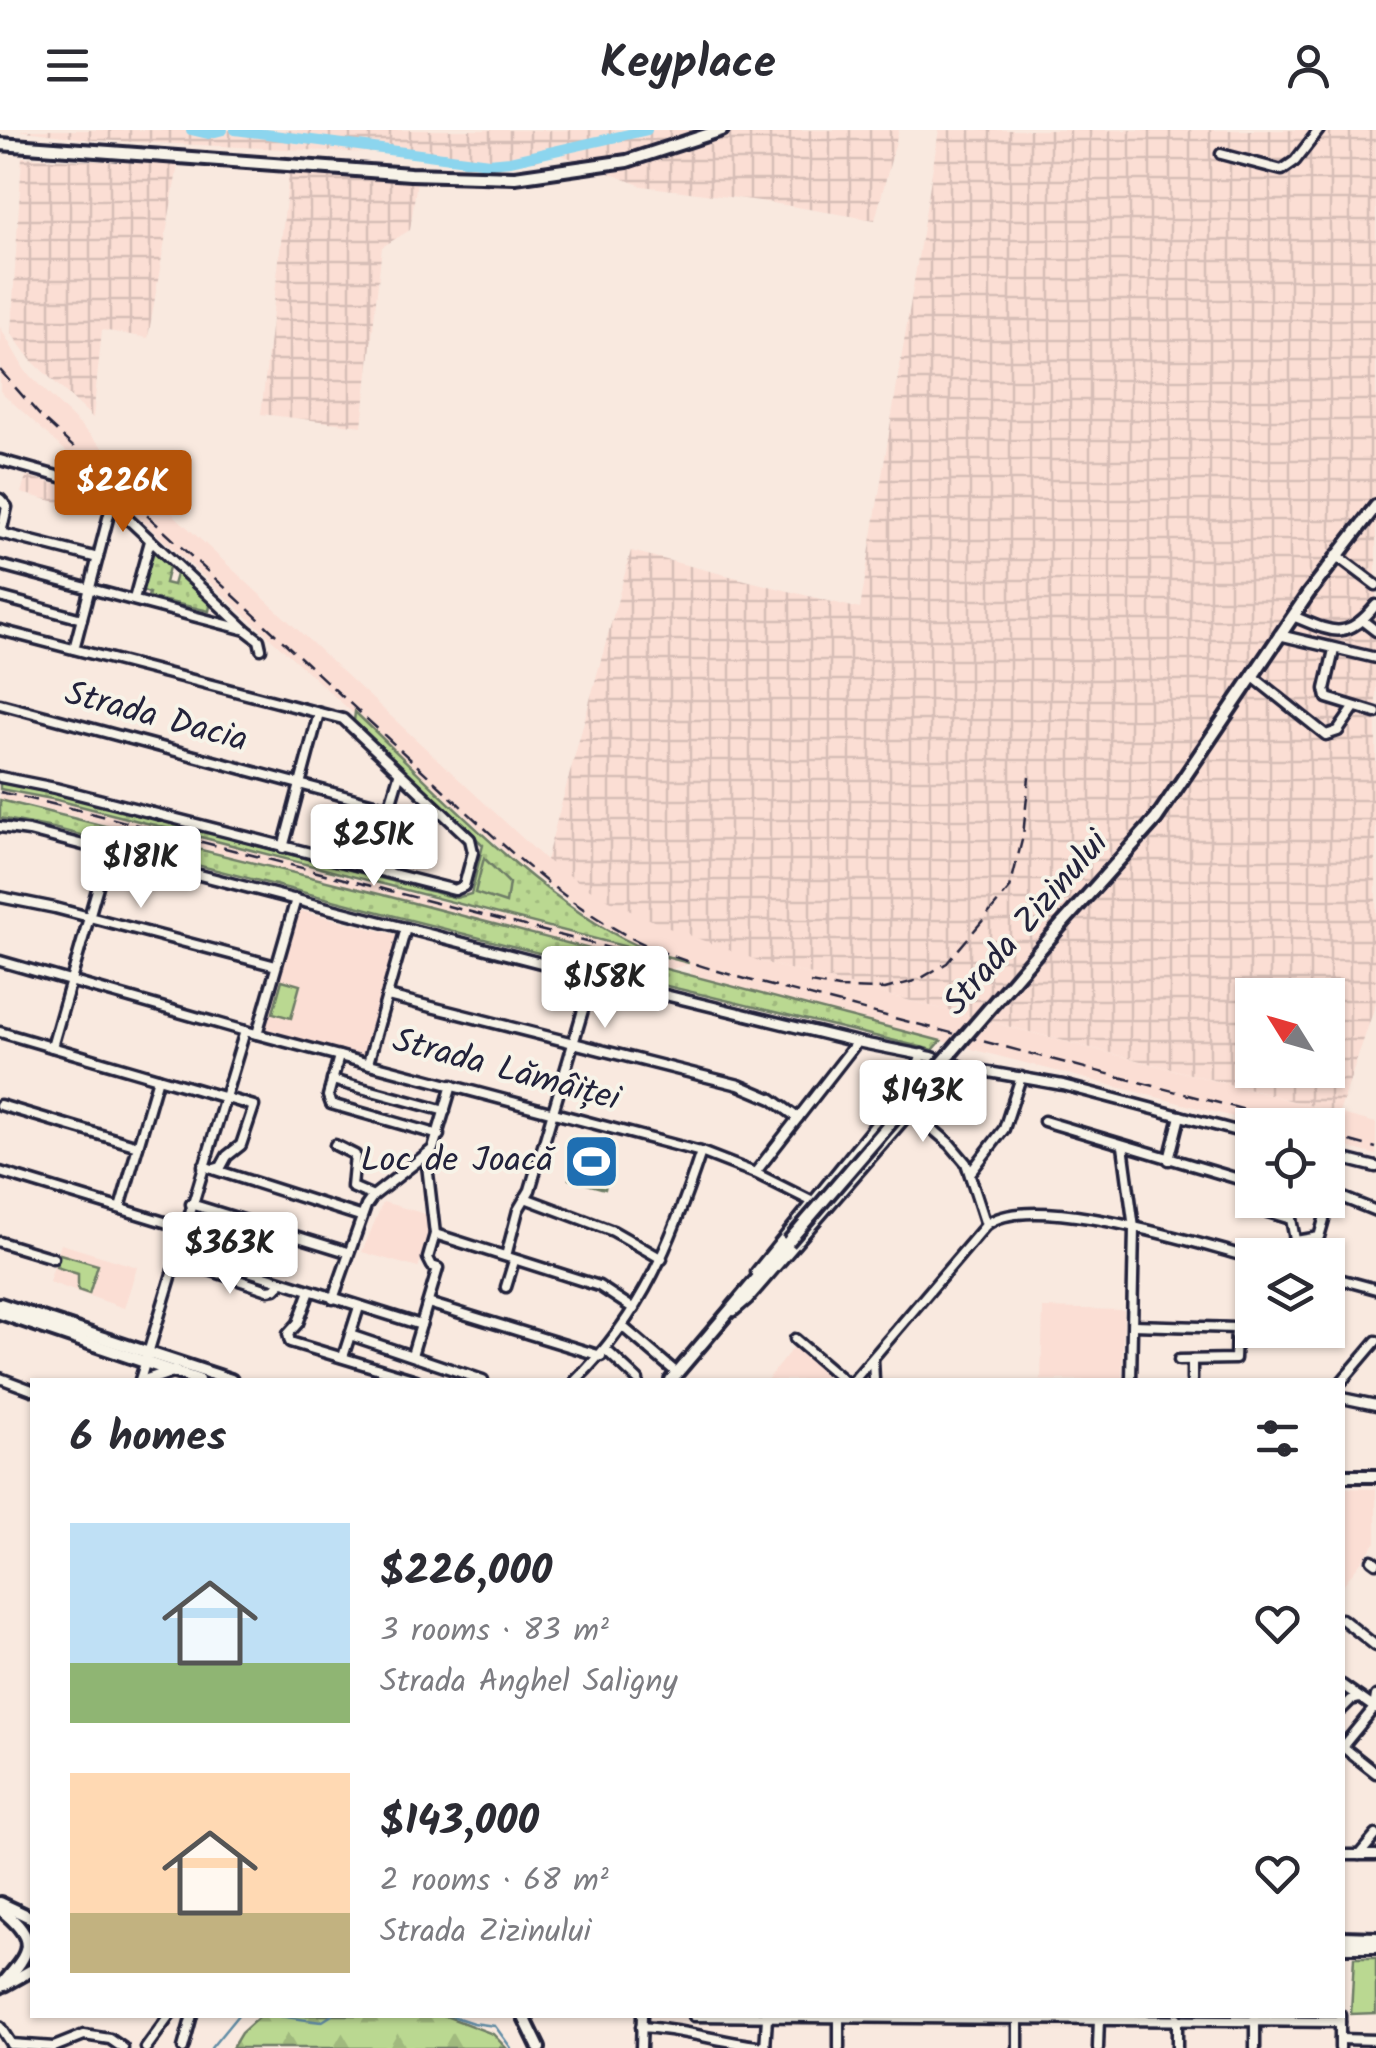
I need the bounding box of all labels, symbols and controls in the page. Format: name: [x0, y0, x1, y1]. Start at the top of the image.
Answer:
text: Keyplace: [600, 29, 776, 101]
icon: menu: [40, 38, 95, 93]
icon: person: [1281, 38, 1336, 93]
pin: $226K: [53, 450, 193, 535]
text: $226K: [77, 457, 169, 508]
street label: Strada Dacia: [58, 667, 254, 769]
pin: $251K: [304, 804, 444, 889]
text: $251K: [333, 811, 415, 862]
street label: Strada Zizinului: [930, 817, 1125, 1030]
pin: $181K: [71, 826, 211, 911]
text: $181K: [103, 833, 179, 884]
pin: $158K: [535, 946, 675, 1031]
text: $158K: [564, 953, 646, 1004]
north arrow: [1235, 978, 1345, 1088]
map controls: [1235, 978, 1345, 1348]
street label: Strada Lămâiței: [386, 1014, 627, 1129]
pin: $143K: [853, 1060, 993, 1145]
text: $143K: [882, 1067, 964, 1118]
button: locate: [1235, 1108, 1345, 1218]
sports icon: Loc de Joacă: [562, 1132, 622, 1192]
place label: Loc de Joacă: [360, 1134, 556, 1190]
pin: $363K: [160, 1212, 300, 1297]
text: $363K: [185, 1219, 275, 1270]
button: layers: [1235, 1238, 1345, 1348]
text: 6 homes: [70, 1405, 226, 1472]
icon: filters: [1250, 1411, 1305, 1466]
text: $226,000: [380, 1539, 552, 1606]
icon: home: [150, 1563, 270, 1683]
icon: heart: [1250, 1596, 1305, 1651]
text: 3 rooms · 83 m²: [380, 1606, 609, 1657]
text: Strada Anghel Saligny: [380, 1657, 677, 1708]
text: $143,000: [380, 1789, 539, 1856]
icon: home: [150, 1813, 270, 1933]
icon: heart: [1250, 1846, 1305, 1901]
text: 2 rooms · 68 m²: [380, 1856, 609, 1907]
text: Strada Zizinului: [380, 1907, 591, 1958]

